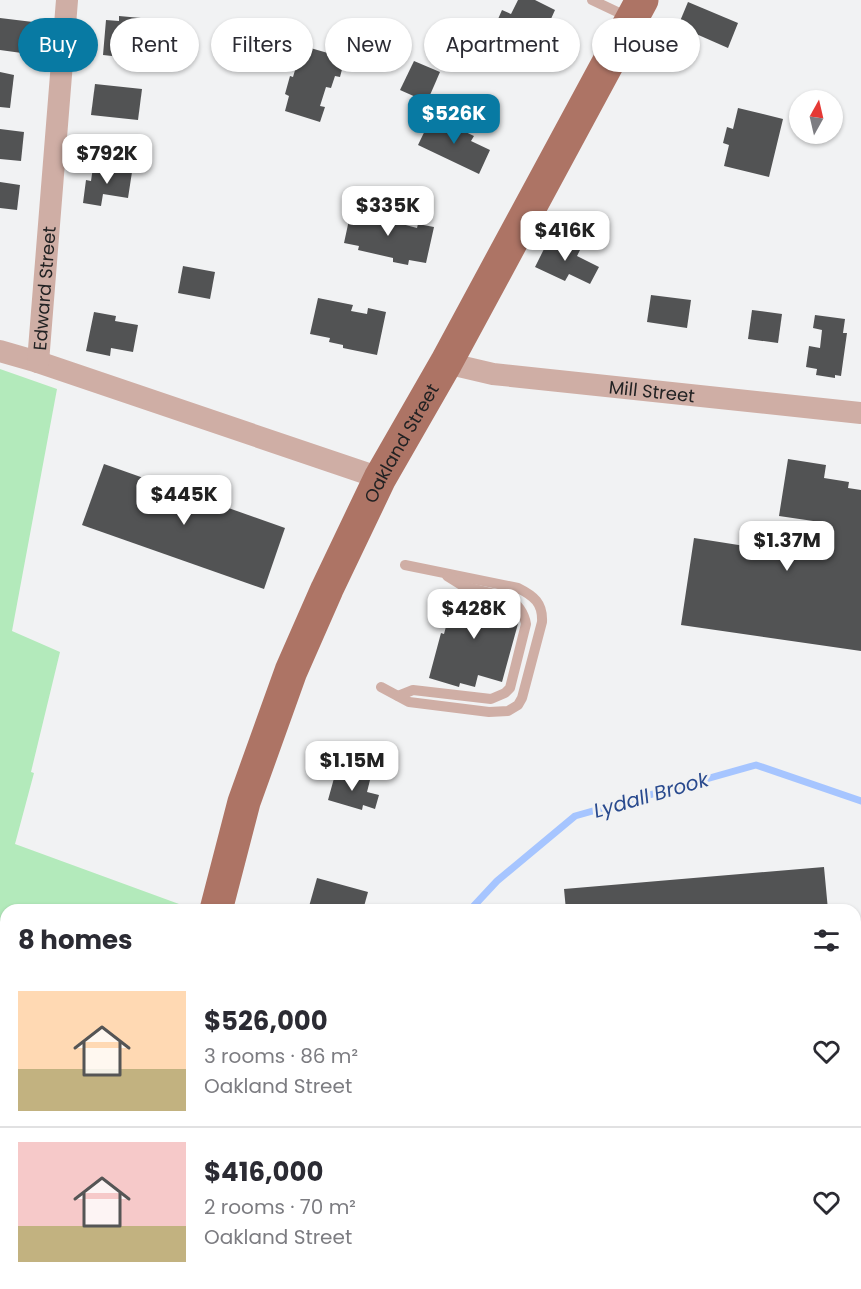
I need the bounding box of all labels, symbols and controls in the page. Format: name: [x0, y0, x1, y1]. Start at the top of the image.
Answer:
chip: Buy: [18, 18, 98, 72]
chip: Rent: [110, 18, 199, 72]
chip: Filters: [211, 18, 313, 72]
chip: New: [325, 18, 412, 72]
chip: Apartment: [424, 18, 580, 72]
chip: House: [592, 18, 700, 72]
north arrow: [789, 90, 843, 144]
map controls: [789, 90, 843, 144]
pin: $526K: [412, 94, 496, 145]
text: $526K: [422, 99, 486, 127]
pin: $792K: [65, 134, 149, 185]
text: $792K: [76, 139, 138, 167]
pin: $335K: [346, 186, 430, 237]
text: $335K: [356, 191, 420, 219]
pin: $416K: [523, 211, 607, 262]
text: $416K: [535, 216, 595, 244]
street label: Edward Street: [26, 225, 61, 351]
street label: Mill Street: [608, 374, 696, 408]
street label: Oakland Street: [357, 379, 444, 507]
pin: $445K: [142, 475, 226, 526]
text: $445K: [150, 480, 218, 508]
pin: $1.37M: [738, 521, 836, 572]
text: $1.37M: [753, 526, 821, 554]
pin: $428K: [432, 589, 516, 640]
text: $428K: [441, 594, 507, 622]
pin: $1.15M: [303, 741, 401, 792]
text: $1.15M: [319, 746, 385, 774]
water label: Lydall Brook: [590, 765, 713, 825]
text: 8 homes: [18, 922, 133, 958]
icon: filters: [810, 924, 843, 957]
text: $526,000: [204, 1003, 328, 1039]
icon: home: [66, 1015, 138, 1087]
icon: heart: [810, 1035, 843, 1068]
text: 3 rooms · 86 m²: [204, 1042, 358, 1070]
text: Oakland Street: [204, 1072, 352, 1100]
text: $416,000: [204, 1154, 323, 1190]
icon: home: [66, 1166, 138, 1238]
icon: heart: [810, 1186, 843, 1219]
text: 2 rooms · 70 m²: [204, 1193, 356, 1221]
text: Oakland Street: [204, 1223, 352, 1251]

